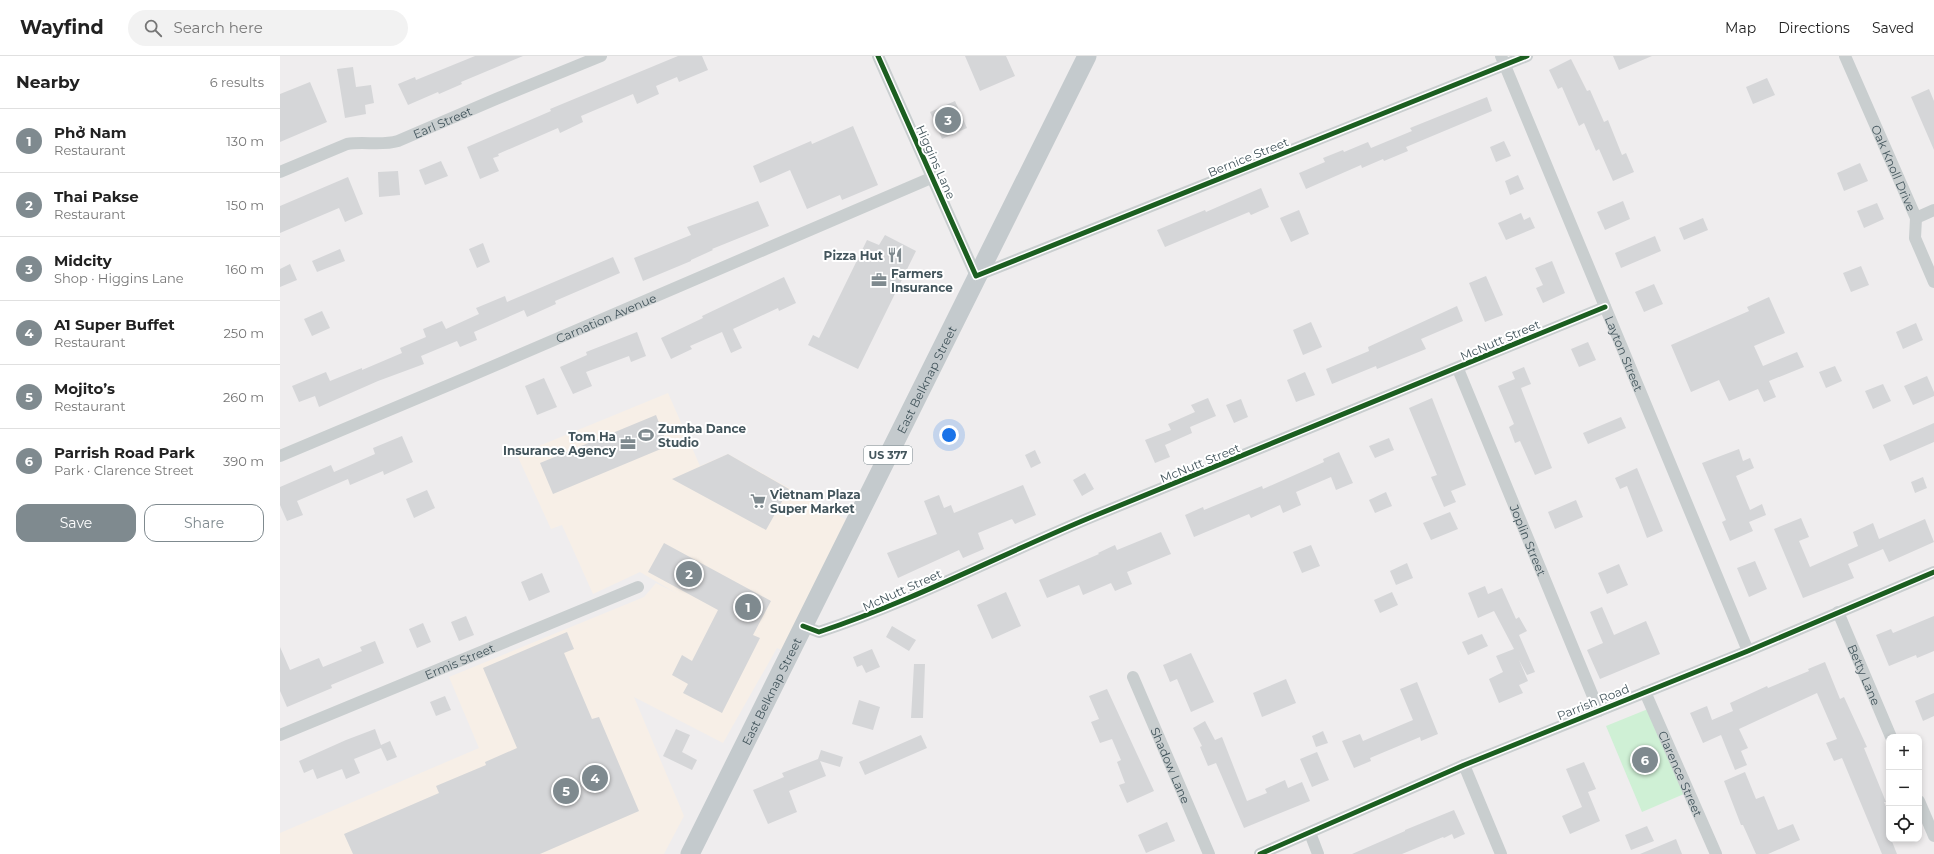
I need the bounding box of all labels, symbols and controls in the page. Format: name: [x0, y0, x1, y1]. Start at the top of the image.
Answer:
search box: [128, 10, 408, 46]
text: Wayfind: [20, 16, 104, 39]
icon: search: [142, 17, 164, 39]
text: Search here: [174, 18, 263, 37]
text: Map: [1725, 19, 1756, 37]
text: Directions: [1778, 19, 1850, 37]
text: Saved: [1872, 19, 1914, 37]
text: Nearby: [16, 72, 80, 92]
text: 6 results: [210, 74, 264, 90]
street label: Earl Street: [411, 103, 474, 141]
pin: 3: [935, 105, 961, 135]
street label: Oak Knoll Drive: [1869, 122, 1919, 213]
text: Phở Nam: [54, 123, 127, 142]
street label: Higgins Lane: [913, 123, 959, 201]
text: 1: [26, 133, 32, 149]
text: 130 m: [226, 133, 264, 149]
street label: Bernice Street: [1205, 134, 1291, 180]
text: Restaurant: [54, 142, 125, 158]
text: Thai Pakse: [54, 187, 139, 206]
text: 2: [25, 197, 33, 213]
text: 150 m: [226, 197, 264, 213]
text: Restaurant: [54, 206, 125, 222]
restaurant icon: Pizza Hut: [886, 246, 904, 264]
place label: Pizza Hut: [824, 248, 884, 263]
text: Midcity: [54, 251, 112, 270]
text: 3: [25, 261, 33, 277]
text: 160 m: [226, 261, 264, 277]
place label: Farmers Insurance: [891, 266, 953, 295]
text: Shop · Higgins Lane: [54, 270, 184, 286]
office icon: Farmers Insurance: [870, 271, 888, 289]
street label: Carnation Avenue: [553, 290, 658, 346]
street label: Layton Street: [1602, 313, 1647, 393]
text: A1 Super Buffet: [54, 315, 175, 334]
street label: McNutt Street: [1458, 316, 1542, 364]
street label: East Belknap Street: [893, 323, 959, 436]
text: 4: [25, 325, 33, 341]
text: 250 m: [223, 325, 264, 341]
text: Restaurant: [54, 334, 125, 350]
text: Mojito’s: [54, 379, 115, 398]
text: 5: [25, 389, 33, 405]
text: 260 m: [223, 389, 264, 405]
text: Restaurant: [54, 398, 125, 414]
place label: Zumba Dance Studio: [658, 421, 746, 450]
your location: [939, 425, 959, 445]
sports icon: Zumba Dance Studio: [637, 426, 655, 444]
place label: Tom Ha Insurance Agency: [503, 429, 617, 458]
office icon: Tom Ha Insurance Agency: [619, 434, 637, 452]
street label: McNutt Street: [1158, 440, 1242, 486]
text: Parrish Road Park: [54, 443, 195, 462]
road number: US 377: [864, 446, 912, 464]
text: 6: [25, 453, 33, 469]
text: 390 m: [223, 453, 264, 469]
text: Park · Clarence Street: [54, 462, 194, 478]
place label: Vietnam Plaza Super Market: [769, 487, 861, 516]
supermarket icon: Vietnam Plaza Super Market: [749, 492, 767, 510]
street label: Joplin Street: [1507, 501, 1550, 578]
button: Save: [16, 504, 136, 542]
button: Share: [144, 504, 264, 542]
pin: 2: [676, 559, 702, 589]
street label: McNutt Street: [860, 566, 944, 614]
pin: 1: [735, 592, 761, 622]
street label: East Belknap Street: [738, 635, 804, 747]
street label: Ermis Street: [422, 640, 496, 682]
street label: Betty Lane: [1845, 642, 1884, 707]
street label: Parrish Road: [1555, 681, 1631, 723]
street label: Shadow Lane: [1148, 725, 1194, 806]
street label: Clarence Street: [1655, 728, 1706, 819]
map controls: [1886, 734, 1922, 842]
button: +: [1886, 734, 1922, 770]
pin: 6: [1632, 745, 1658, 775]
pin: 4: [582, 763, 608, 793]
button: −: [1886, 770, 1922, 806]
pin: 5: [553, 776, 579, 806]
button: locate: [1886, 806, 1922, 842]

